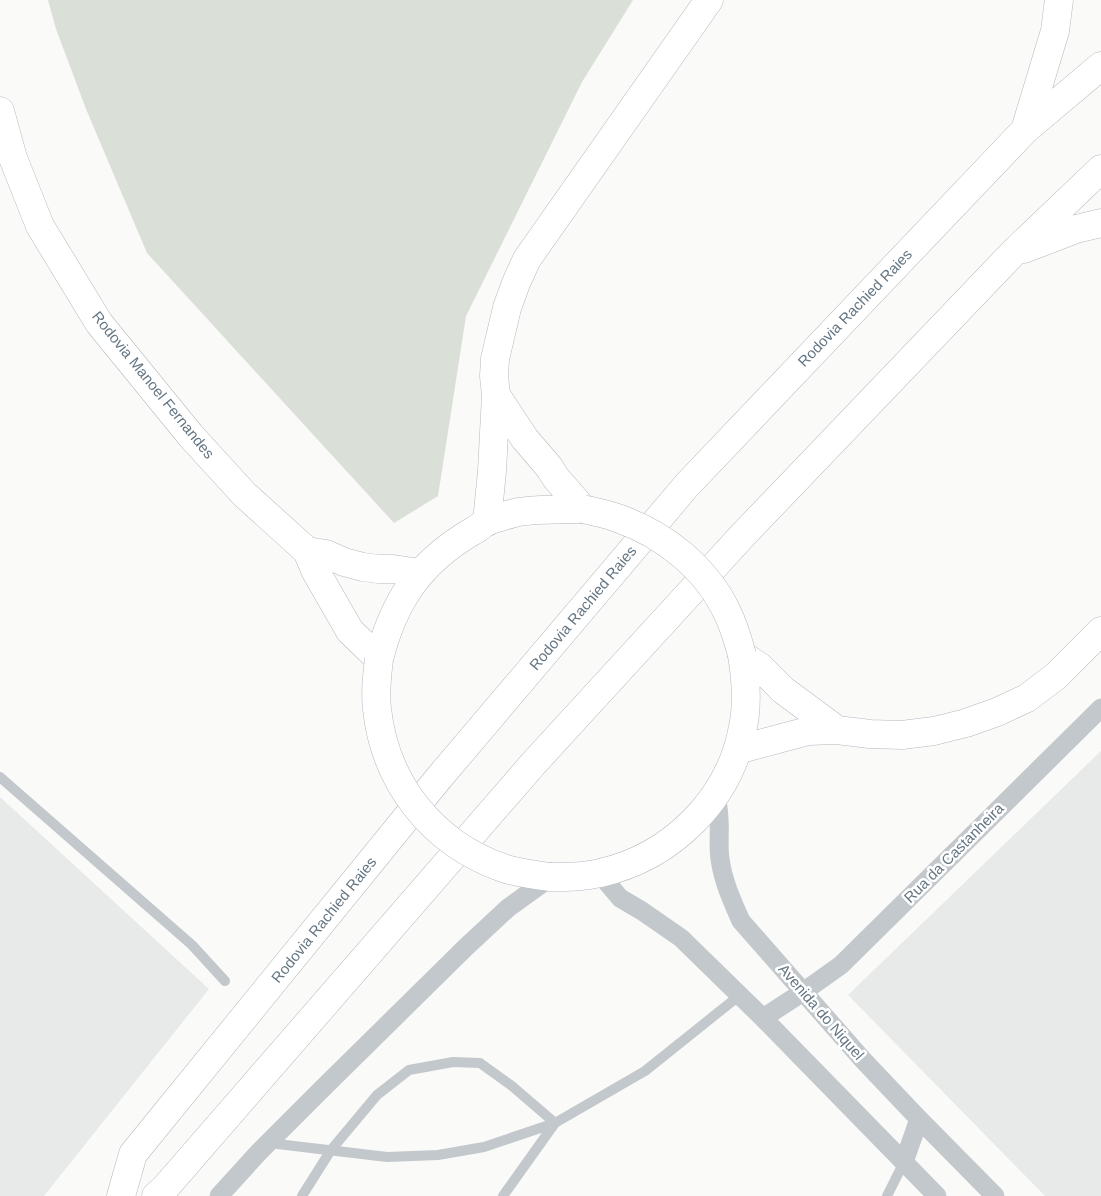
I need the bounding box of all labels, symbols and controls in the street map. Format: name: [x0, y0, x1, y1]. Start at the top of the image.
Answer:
street label: Rodovia Rachied Raies: [794, 245, 915, 370]
street label: Rodovia Manoel Fernandes: [89, 308, 218, 462]
street label: Rodovia Rachied Raies: [526, 542, 640, 673]
street label: Rua da Castanheira: [900, 799, 1007, 906]
street label: Rodovia Rachied Raies: [268, 853, 380, 986]
street label: Avenida do Niquel: [775, 960, 868, 1063]

